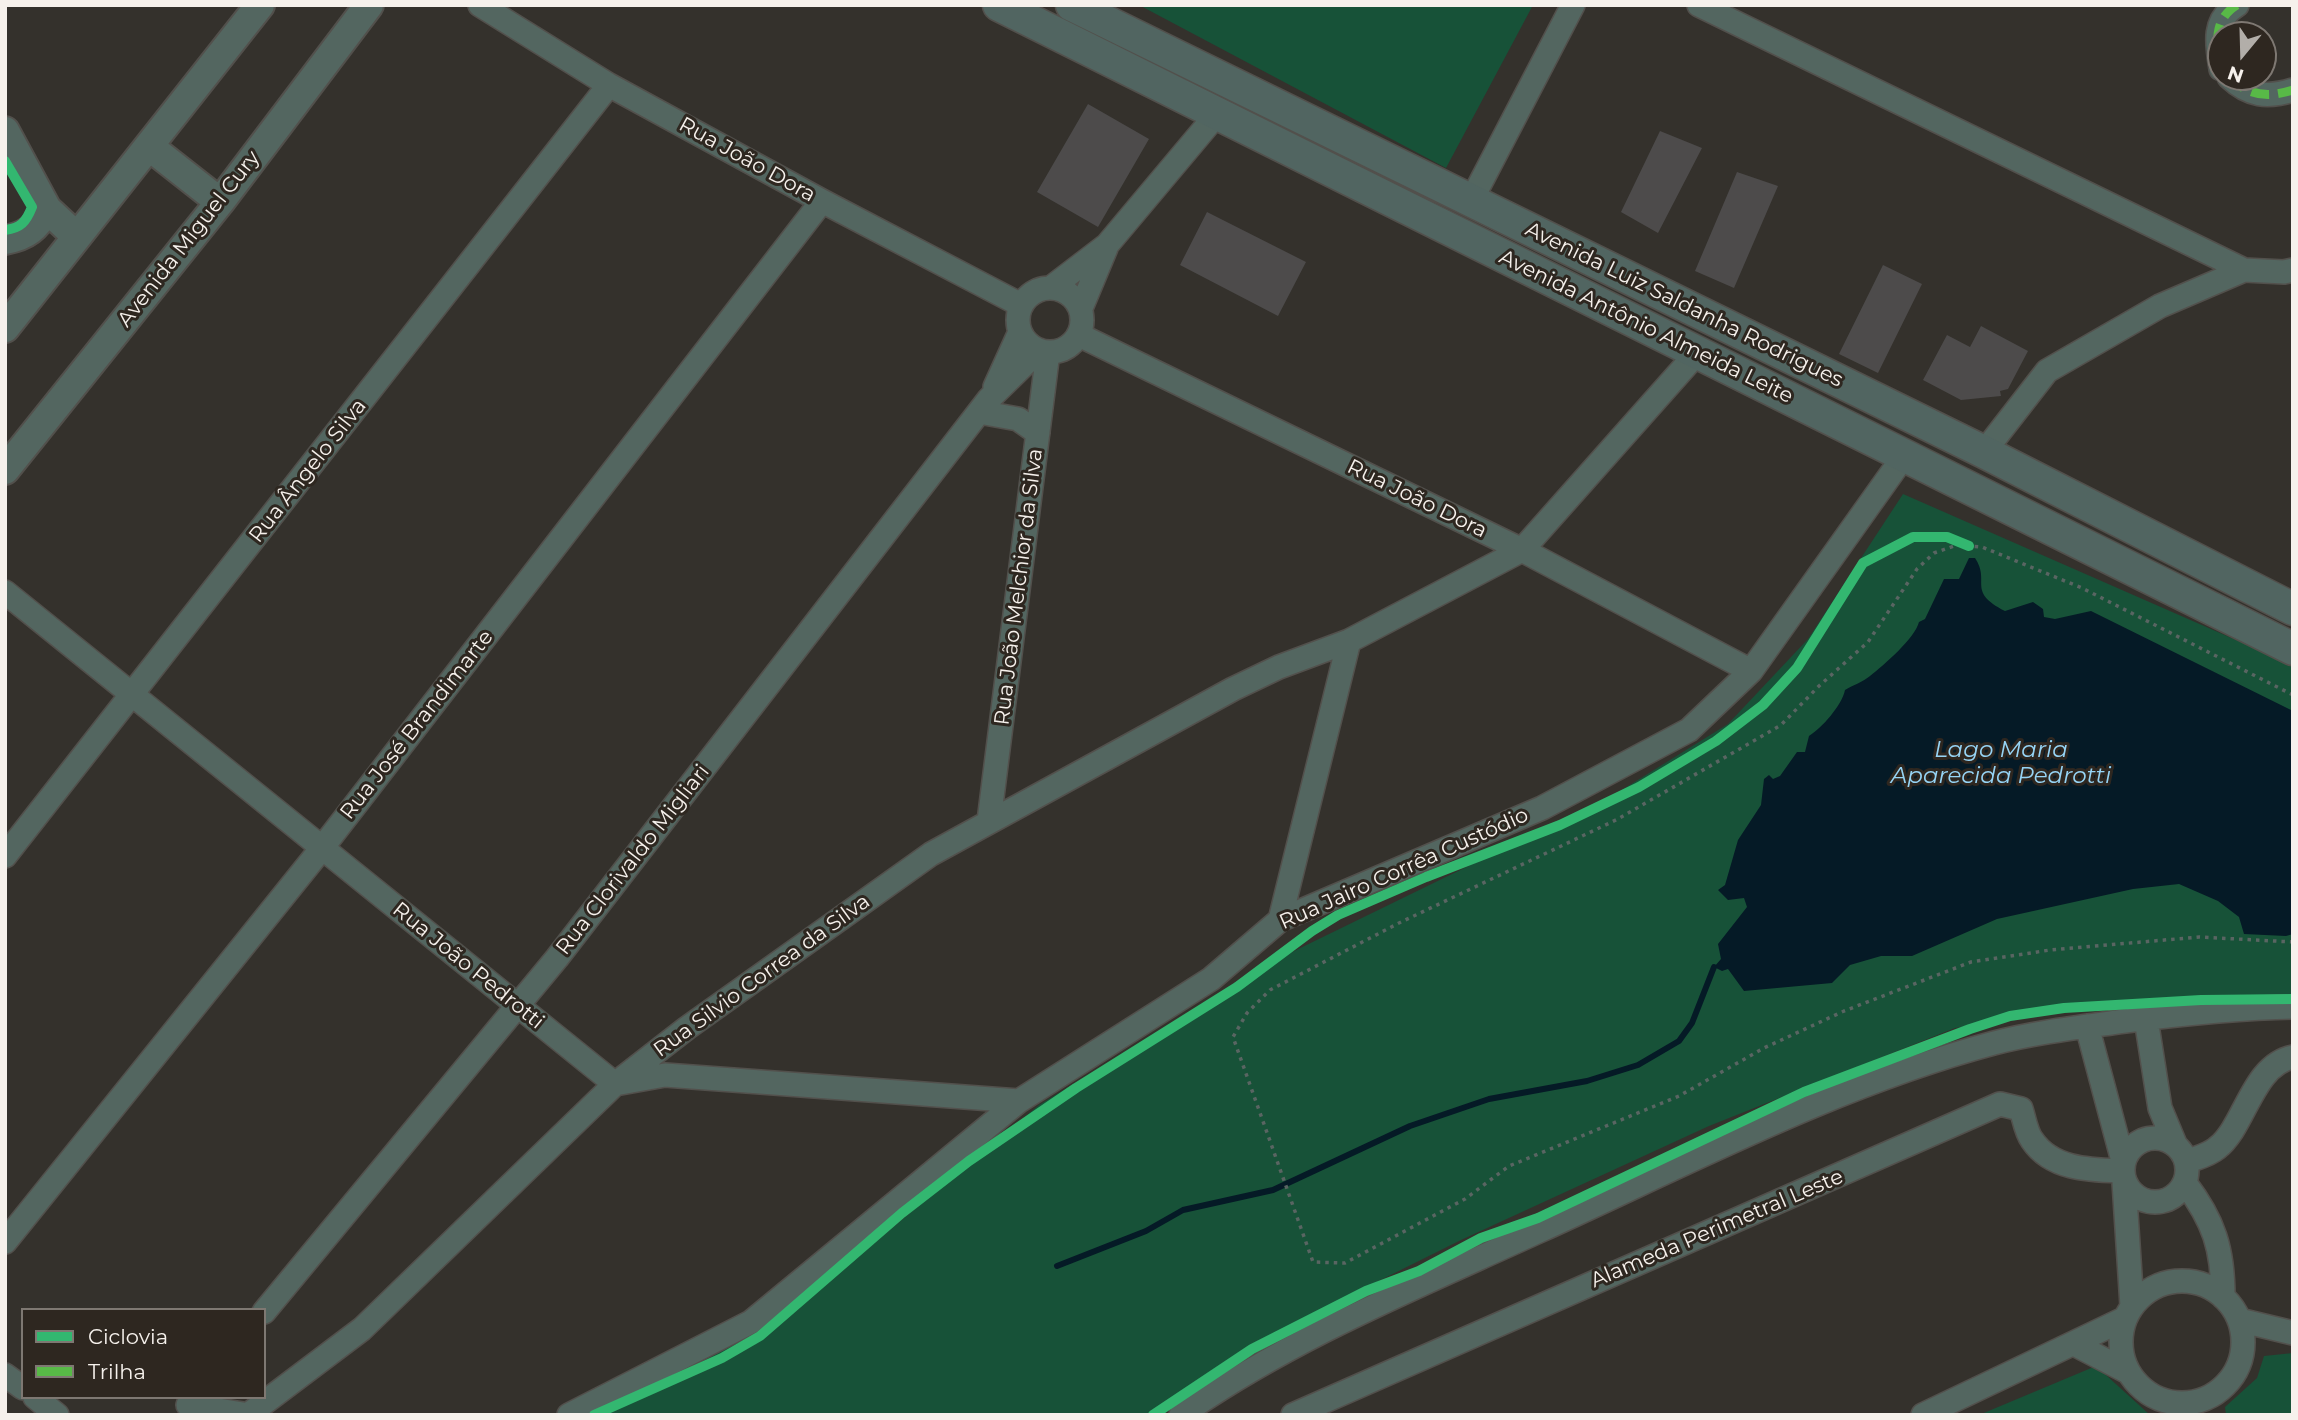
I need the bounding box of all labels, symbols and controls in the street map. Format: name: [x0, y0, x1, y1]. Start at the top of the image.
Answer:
north arrow: [2207, 21, 2277, 91]
text: N: [2225, 61, 2247, 88]
street label: Rua João Dora: [674, 112, 820, 208]
street label: Avenida Miguel Cury: [112, 146, 266, 332]
street label: Avenida Luiz Saldanha Rodrigues: [1521, 217, 1847, 393]
street label: Avenida Antônio Almeida Leite: [1495, 245, 1797, 409]
street label: Rua Ângelo Silva: [244, 394, 372, 548]
street label: Rua João Melchior da Silva: [990, 447, 1048, 727]
street label: Rua João Dora: [1343, 454, 1491, 544]
street label: Rua José Brandimarte: [335, 625, 499, 825]
water label: Lago Maria Aparecida Pedrotti: [1891, 736, 2111, 790]
street label: Rua Clorivaldo Migliari: [551, 760, 715, 960]
street label: Rua Jairo Corrêa Custódio: [1276, 803, 1532, 935]
street label: Rua Silvio Correa da Silva: [649, 889, 875, 1063]
street label: Rua João Pedrotti: [387, 897, 549, 1035]
street label: Alameda Perimetral Leste: [1587, 1164, 1847, 1294]
legend: [21, 1308, 266, 1399]
text: Ciclovia: [88, 1324, 168, 1349]
text: Trilha: [88, 1359, 146, 1384]

